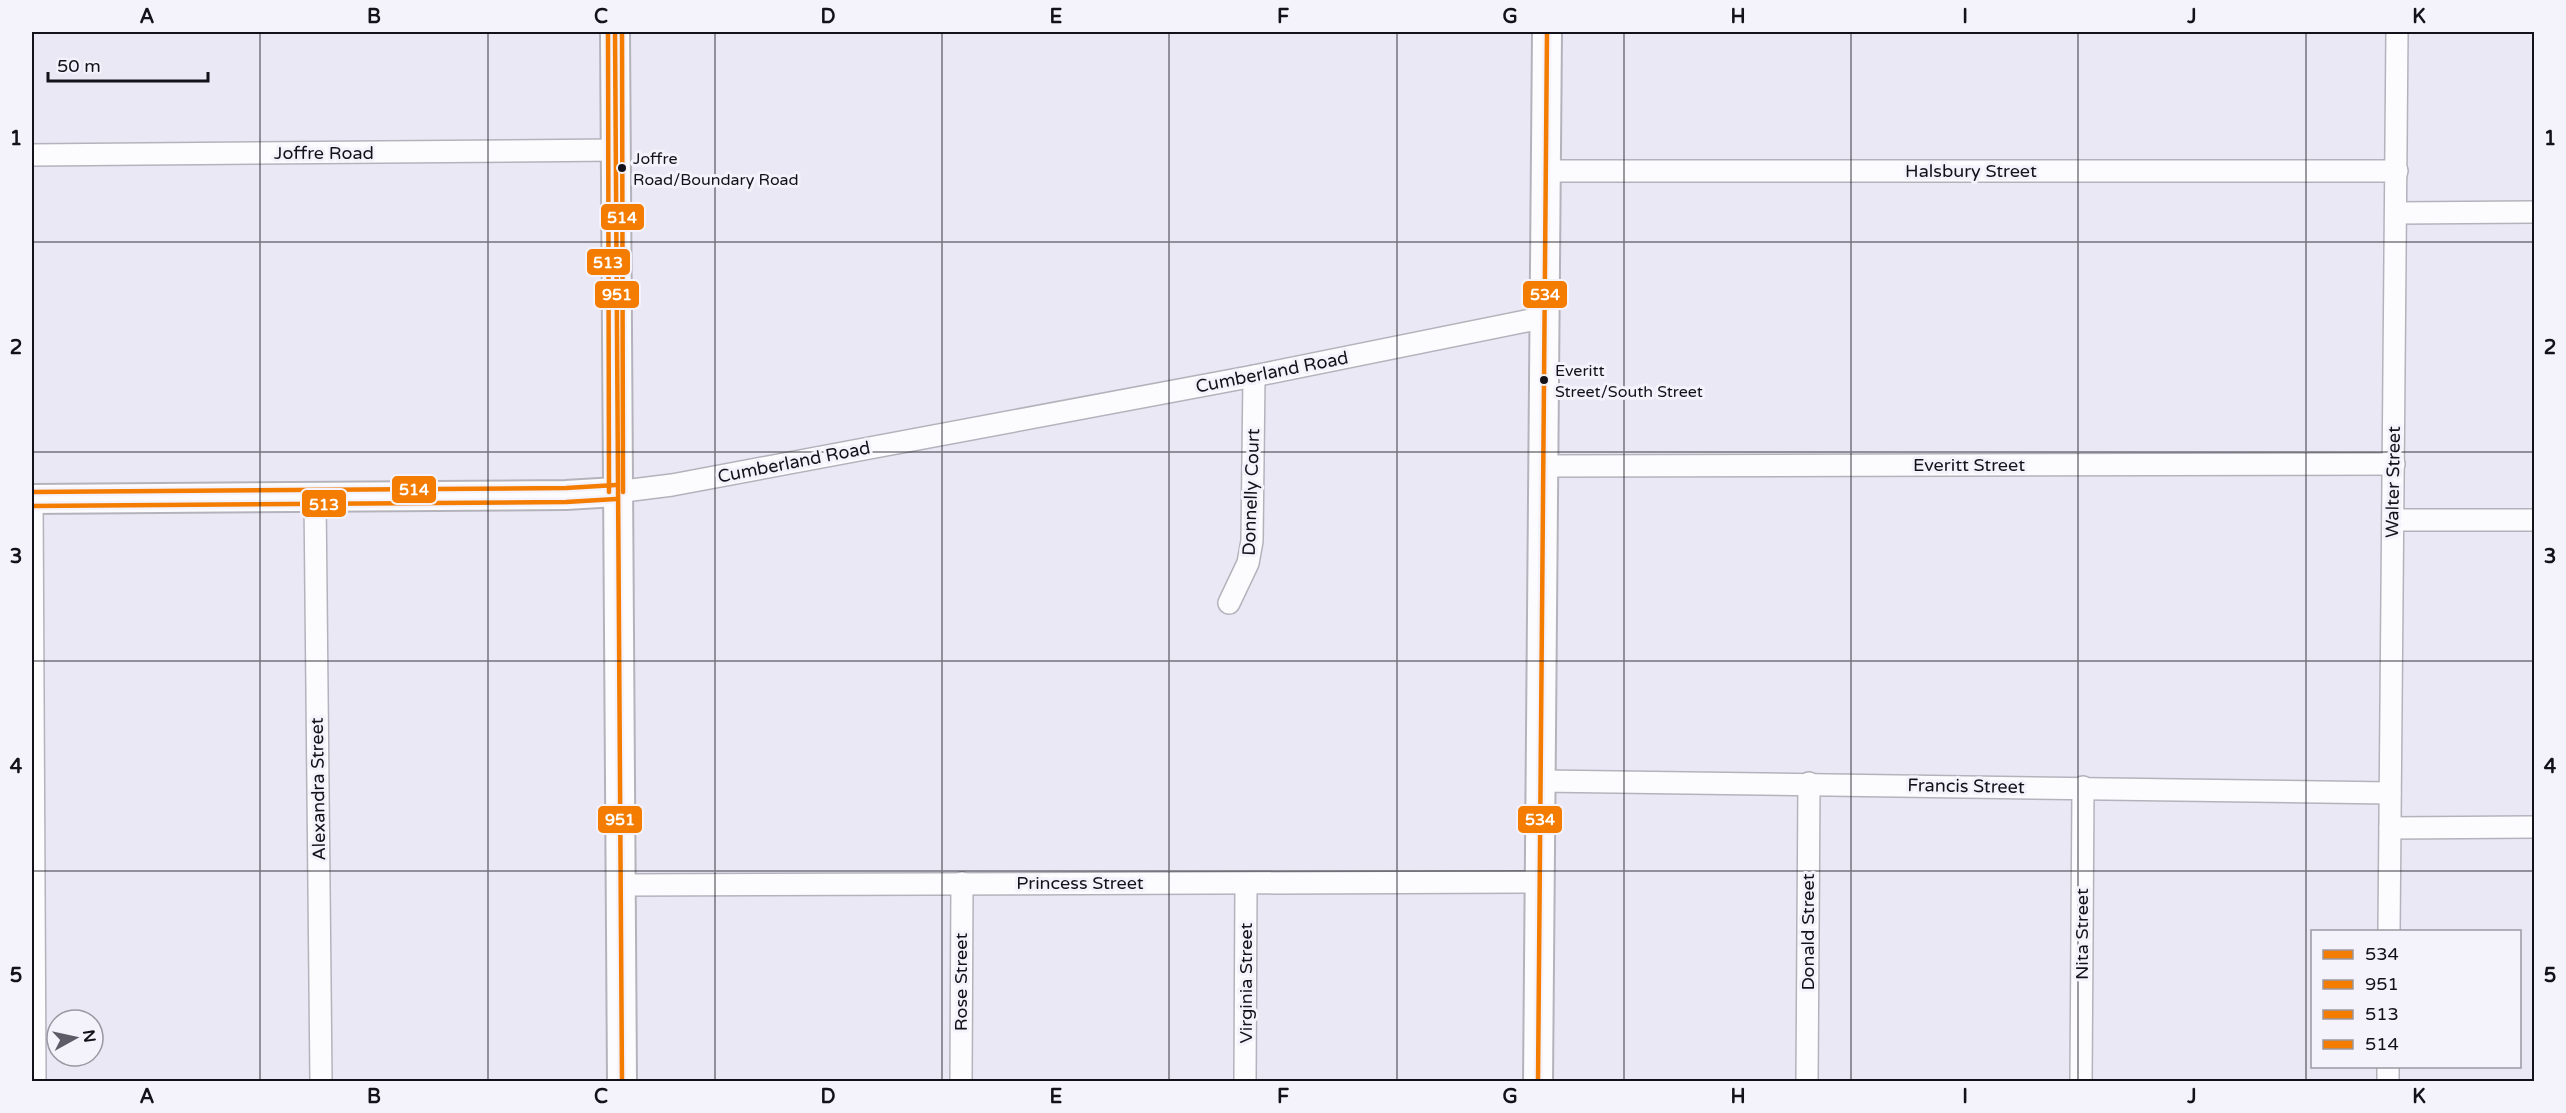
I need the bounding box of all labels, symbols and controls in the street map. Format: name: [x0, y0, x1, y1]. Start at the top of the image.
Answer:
text: A: [140, 5, 155, 29]
text: B: [367, 5, 381, 29]
text: C: [594, 5, 608, 29]
text: D: [820, 5, 836, 29]
text: E: [1050, 5, 1063, 29]
text: F: [1277, 5, 1289, 29]
text: G: [1502, 5, 1518, 29]
text: H: [1730, 5, 1746, 29]
text: I: [1962, 5, 1968, 29]
text: J: [2186, 5, 2197, 29]
text: K: [2412, 5, 2426, 29]
scale bar: [48, 45, 208, 83]
text: 50 m: [57, 55, 101, 77]
text: 1: [10, 127, 22, 151]
text: 1: [2544, 127, 2556, 151]
street label: Joffre Road: [274, 142, 374, 164]
place label: Joffre Road/Boundary Road: [633, 149, 799, 190]
street label: Halsbury Street: [1905, 160, 2037, 182]
marker: Joffre Road/Boundary Road: [616, 162, 628, 174]
line badge: 514: [600, 203, 645, 231]
text: 514: [607, 208, 637, 228]
line badge: 513: [586, 248, 631, 276]
text: 513: [593, 253, 623, 273]
line badge: 951: [594, 280, 640, 309]
line badge: 534: [1522, 280, 1568, 309]
text: 951: [602, 285, 632, 305]
text: 534: [1530, 285, 1560, 305]
text: 2: [10, 336, 22, 360]
text: 2: [2544, 336, 2556, 360]
street label: Cumberland Road: [1194, 346, 1350, 398]
place label: Everitt Street/South Street: [1555, 361, 1703, 402]
marker: Everitt Street/South Street: [1538, 374, 1550, 386]
street label: Walter Street: [2381, 426, 2405, 538]
street label: Donnelly Court: [1238, 428, 1264, 556]
street label: Cumberland Road: [716, 436, 872, 488]
street label: Everitt Street: [1913, 454, 2025, 476]
line badge: 514: [391, 475, 437, 504]
text: 514: [399, 480, 429, 500]
line badge: 513: [301, 489, 347, 518]
text: 513: [309, 495, 339, 515]
text: 3: [10, 545, 22, 569]
text: 3: [2544, 545, 2556, 569]
street label: Alexandra Street: [306, 717, 330, 861]
text: 4: [10, 755, 23, 779]
text: 4: [2544, 755, 2557, 779]
street label: Francis Street: [1907, 774, 2025, 798]
line badge: 951: [597, 805, 643, 834]
line badge: 534: [1517, 805, 1563, 834]
text: 951: [605, 810, 635, 830]
text: 534: [1525, 810, 1555, 830]
street label: Princess Street: [1016, 872, 1144, 894]
street label: Donald Street: [1797, 873, 1819, 991]
street label: Nita Street: [2071, 888, 2093, 980]
street label: Virginia Street: [1235, 922, 1257, 1043]
legend: [2311, 930, 2521, 1068]
street label: Rose Street: [950, 933, 972, 1031]
text: 534: [2365, 943, 2399, 965]
text: 5: [10, 964, 22, 988]
text: 5: [2544, 964, 2556, 988]
text: 951: [2365, 973, 2399, 995]
text: 513: [2365, 1003, 2399, 1025]
north arrow: [45, 1008, 105, 1068]
text: N: [78, 1028, 100, 1044]
text: 514: [2365, 1033, 2399, 1055]
text: A: [140, 1085, 155, 1109]
text: B: [367, 1085, 381, 1109]
text: C: [594, 1085, 608, 1109]
text: D: [820, 1085, 836, 1109]
text: E: [1050, 1085, 1063, 1109]
text: F: [1277, 1085, 1289, 1109]
text: G: [1502, 1085, 1518, 1109]
text: H: [1730, 1085, 1746, 1109]
text: I: [1962, 1085, 1968, 1109]
text: J: [2186, 1085, 2197, 1109]
text: K: [2412, 1085, 2426, 1109]

